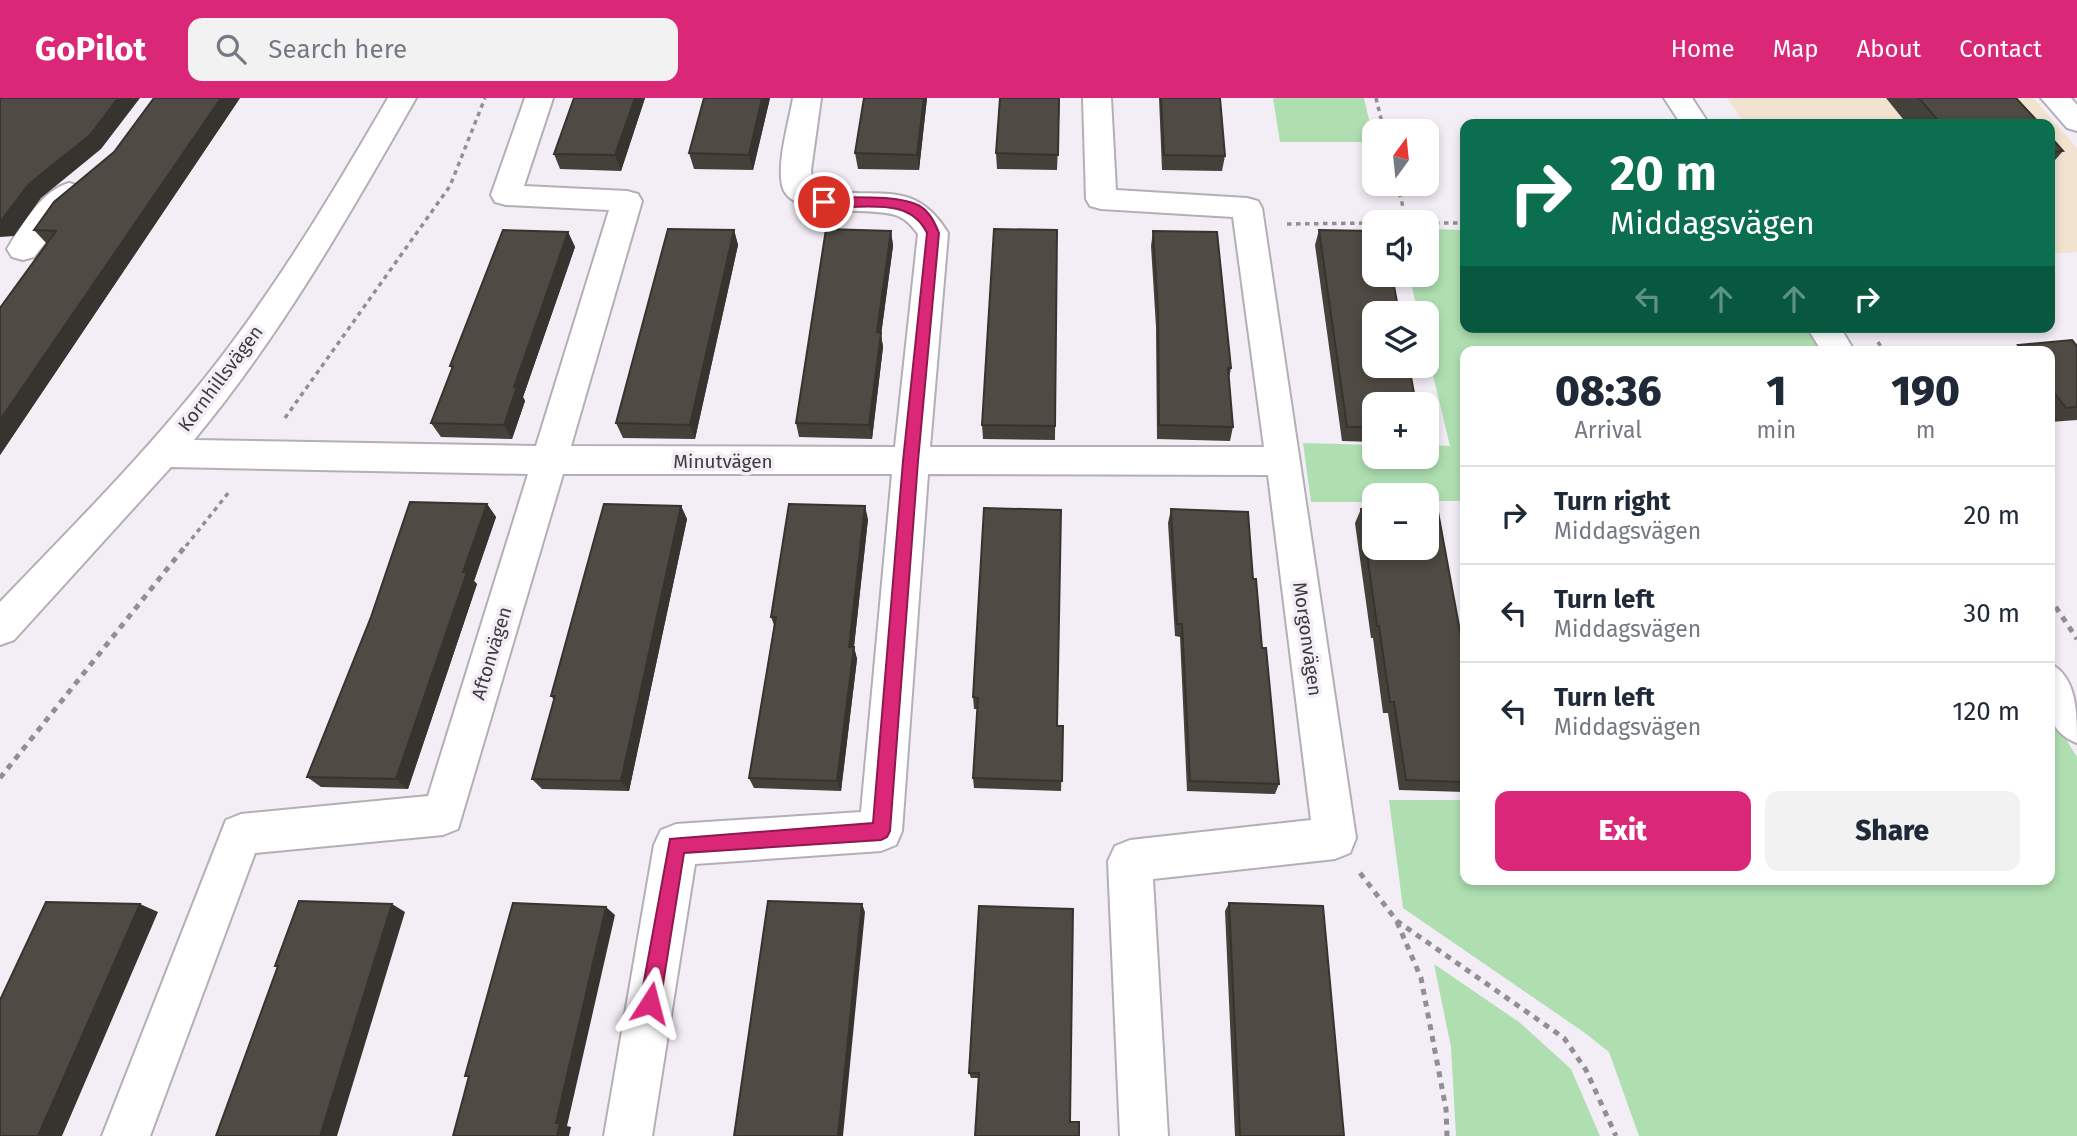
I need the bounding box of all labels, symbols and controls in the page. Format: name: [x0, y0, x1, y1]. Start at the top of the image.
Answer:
search box: [188, 18, 678, 81]
text: GoPilot: [35, 29, 146, 69]
icon: search: [212, 30, 250, 68]
text: Search here: [268, 34, 407, 65]
text: Home: [1671, 35, 1735, 63]
text: Map: [1773, 35, 1819, 63]
text: About: [1857, 35, 1921, 63]
text: Contact: [1959, 35, 2042, 63]
north arrow: [1362, 119, 1438, 196]
map controls: [1362, 119, 1439, 560]
text: 20 m: [1610, 144, 1717, 203]
icon: right: [1495, 147, 1586, 238]
pin: [794, 172, 854, 232]
icon: arrive: [805, 183, 843, 221]
text: Middagsvägen: [1610, 204, 1815, 242]
button: sound: [1362, 210, 1439, 287]
icon: left: [1629, 280, 1667, 318]
icon: ahead: [1702, 280, 1740, 318]
icon: ahead: [1775, 280, 1813, 318]
icon: right: [1848, 280, 1886, 318]
button: layers: [1362, 301, 1439, 378]
street label: Kornhillsvägen: [173, 321, 268, 436]
text: 08:36: [1555, 366, 1662, 416]
text: 1: [1767, 366, 1786, 416]
text: 190: [1891, 366, 1960, 416]
button: +: [1362, 392, 1439, 469]
text: Arrival: [1575, 416, 1642, 444]
text: min: [1757, 416, 1796, 444]
text: m: [1916, 416, 1935, 444]
street label: Minutvägen: [673, 450, 773, 473]
button: −: [1362, 483, 1439, 560]
text: Turn right: [1554, 486, 1671, 517]
icon: right: [1495, 496, 1533, 534]
text: 20 m: [1963, 500, 2020, 531]
text: Middagsvägen: [1554, 517, 1701, 545]
street label: Morgonvägen: [1288, 581, 1327, 698]
text: Turn left: [1554, 584, 1655, 615]
icon: left: [1495, 594, 1533, 632]
text: 30 m: [1963, 598, 2020, 629]
street label: Aftonvägen: [466, 604, 517, 703]
text: Middagsvägen: [1554, 615, 1701, 643]
text: Turn left: [1554, 682, 1655, 713]
icon: left: [1495, 692, 1533, 730]
text: 120 m: [1952, 696, 2020, 727]
text: Middagsvägen: [1554, 713, 1701, 741]
button: Exit: [1495, 791, 1751, 871]
button: Share: [1765, 791, 2020, 871]
position arrow: [613, 966, 687, 1040]

